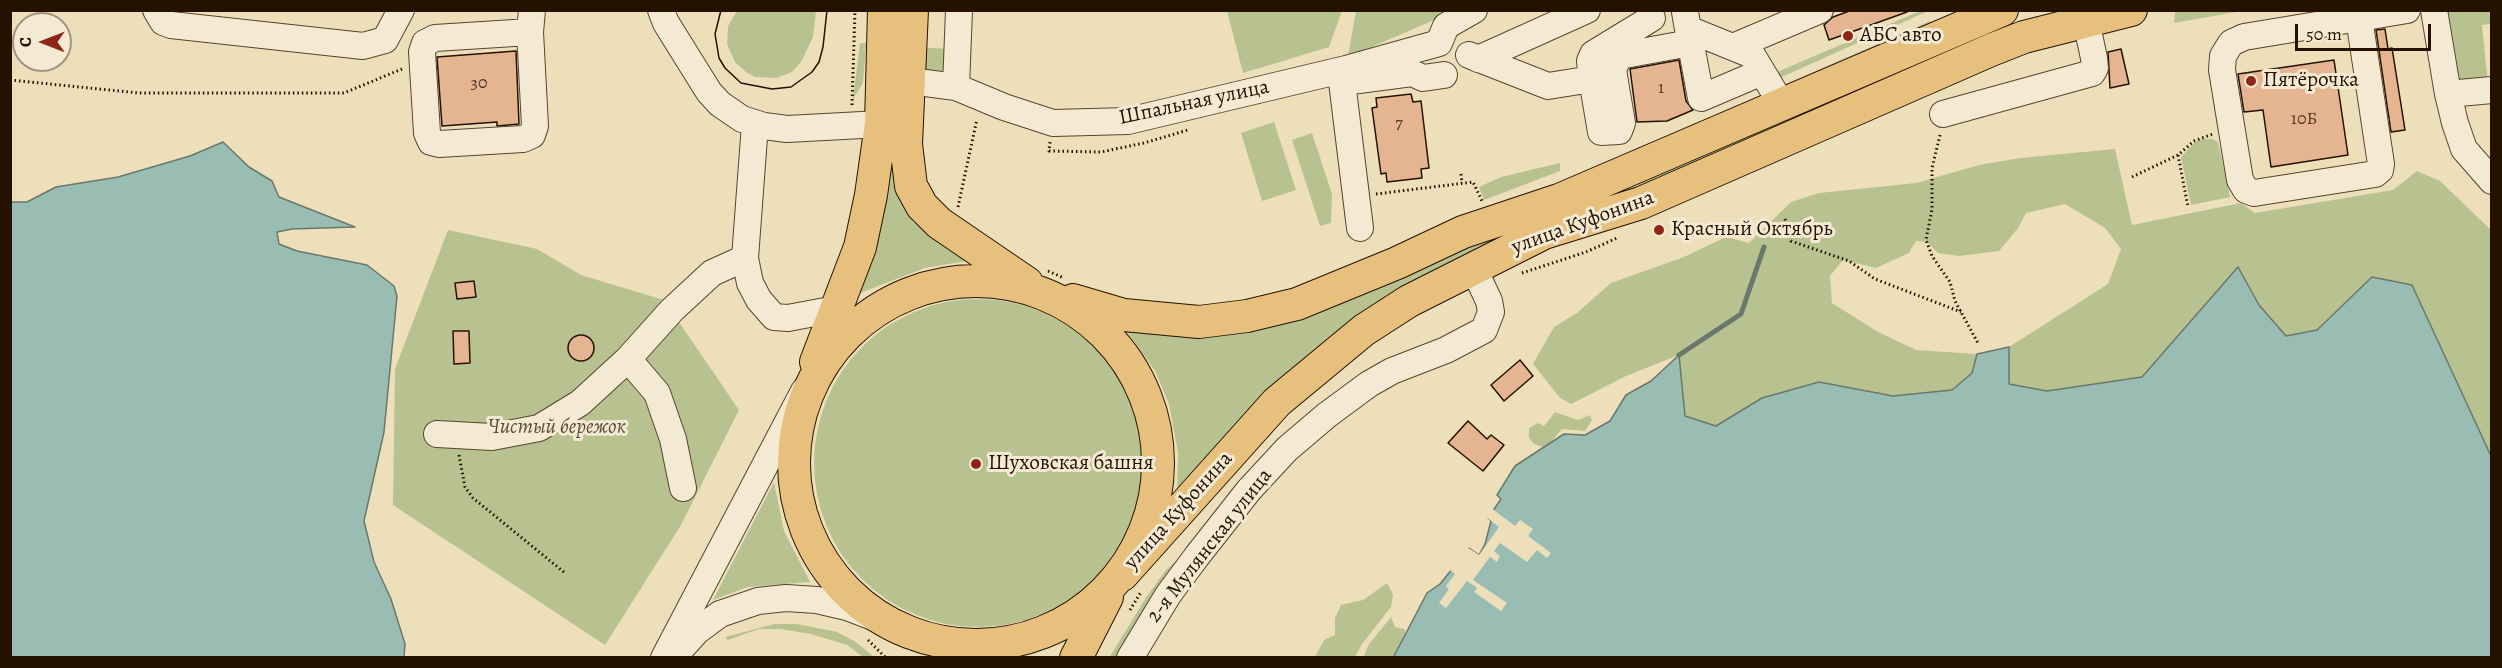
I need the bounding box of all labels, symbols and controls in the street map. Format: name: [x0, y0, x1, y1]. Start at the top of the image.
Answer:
north arrow: [12, 12, 72, 72]
scale bar: [2298, 12, 2434, 50]
text: 50 m: [2306, 22, 2342, 46]
place label: АБС авто: [1860, 23, 1942, 49]
marker: АБС авто: [1841, 29, 1855, 43]
text: С: [15, 37, 37, 47]
place label: Пятёрочка: [2263, 68, 2359, 94]
house number: 30: [470, 73, 488, 95]
marker: Пятёрочка: [2244, 74, 2258, 88]
street label: Шпальная улица: [1116, 75, 1272, 131]
house number: 1: [1658, 78, 1664, 100]
house number: 10Б: [2291, 109, 2317, 131]
house number: 7: [1395, 113, 1403, 135]
street label: улица Куфонина: [1508, 186, 1658, 260]
place label: Красный Октябрь: [1671, 217, 1833, 243]
marker: Красный Октябрь: [1652, 223, 1666, 237]
park label: Чистый бережок: [488, 415, 626, 441]
street label: улица Куфонина: [1120, 447, 1238, 575]
place label: Шуховская башня: [988, 451, 1154, 477]
marker: Шуховская башня: [969, 457, 983, 471]
street label: 2-я Мулянская улица: [1142, 464, 1278, 628]

